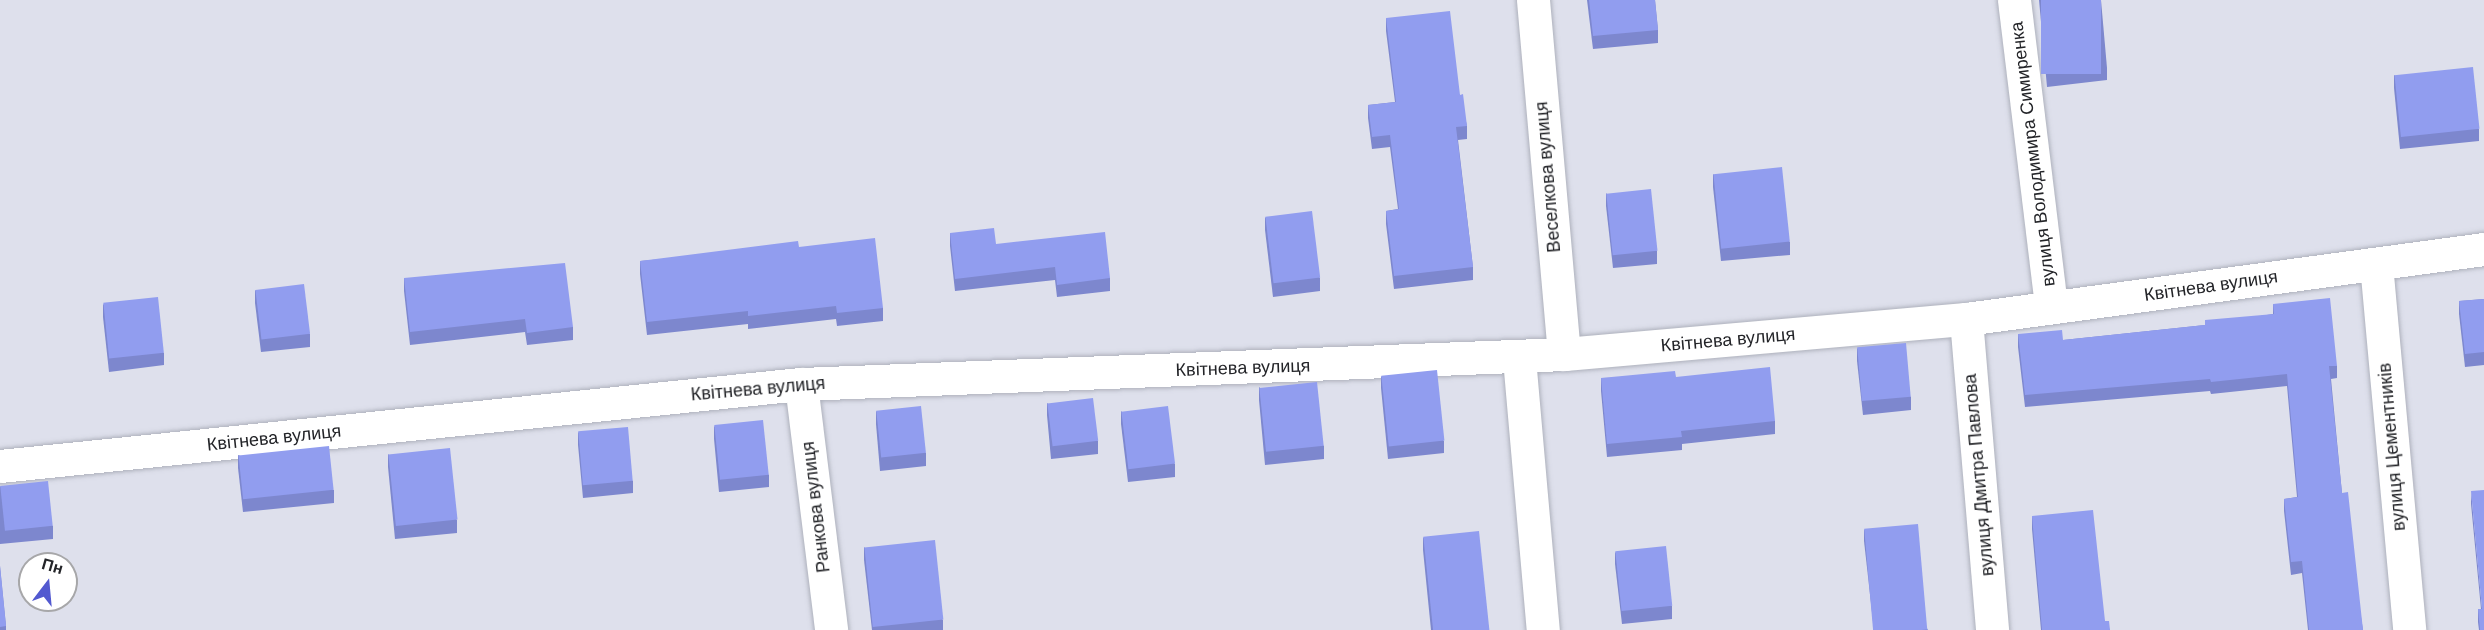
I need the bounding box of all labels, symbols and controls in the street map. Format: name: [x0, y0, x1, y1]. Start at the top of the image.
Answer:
street label: вулиця Володимира Симиренка: [2006, 20, 2060, 288]
street label: Веселкова вулиця: [1531, 101, 1565, 253]
street label: Квітнева вулиця: [2143, 266, 2279, 306]
street label: Квітнева вулиця: [1660, 323, 1796, 357]
street label: Квітнева вулиця: [1175, 355, 1311, 381]
street label: вулиця Цементників: [2374, 362, 2410, 532]
street label: Квітнева вулиця: [690, 372, 826, 406]
street label: вулиця Дмитра Павлова: [1959, 373, 1999, 577]
street label: Квітнева вулиця: [206, 420, 342, 456]
street label: Ранкова вулиця: [797, 440, 835, 574]
north arrow: [18, 552, 78, 612]
text: Пн: [39, 553, 66, 579]

